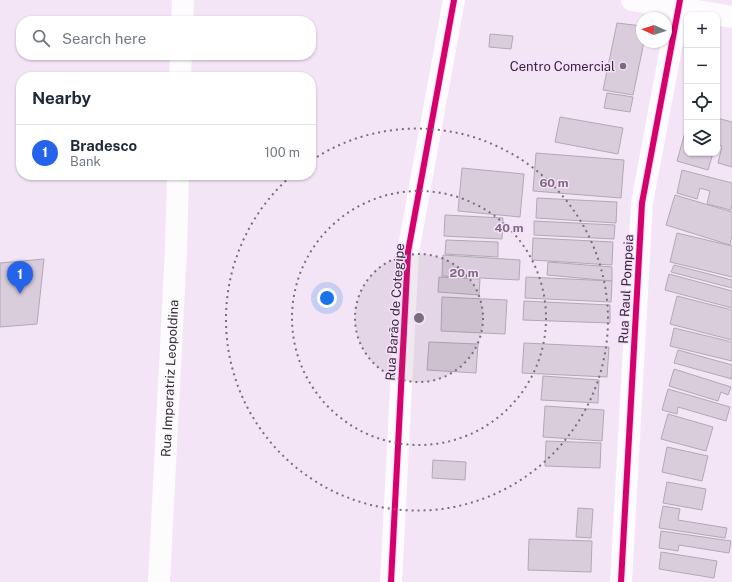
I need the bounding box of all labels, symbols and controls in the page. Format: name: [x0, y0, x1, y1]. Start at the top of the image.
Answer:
north arrow: [636, 12, 672, 48]
map controls: [684, 12, 720, 156]
button: +: [684, 12, 720, 48]
search box: [16, 16, 316, 60]
icon: search: [30, 27, 52, 49]
text: Search here: [62, 30, 146, 47]
button: −: [684, 48, 720, 84]
place label: Centro Comercial: [510, 59, 615, 74]
marker: Centro Comercial: [618, 61, 628, 71]
button: locate: [684, 84, 720, 120]
text: Nearby: [32, 88, 91, 108]
button: layers: [684, 120, 720, 156]
text: Bradesco: [70, 137, 137, 154]
text: 1: [42, 145, 48, 160]
text: 100 m: [264, 145, 300, 160]
text: Bank: [70, 154, 101, 169]
text: 60 m: [539, 176, 569, 190]
text: 40 m: [494, 221, 524, 235]
street label: Rua Raul Pompeia: [616, 234, 636, 344]
street label: Rua Barão de Cotegipe: [383, 243, 407, 381]
pin: 1: [7, 261, 33, 294]
text: 20 m: [450, 266, 479, 280]
your location: [317, 288, 337, 308]
street label: Rua Imperatriz Leopoldina: [158, 299, 181, 457]
centre of rings: [412, 311, 426, 325]

